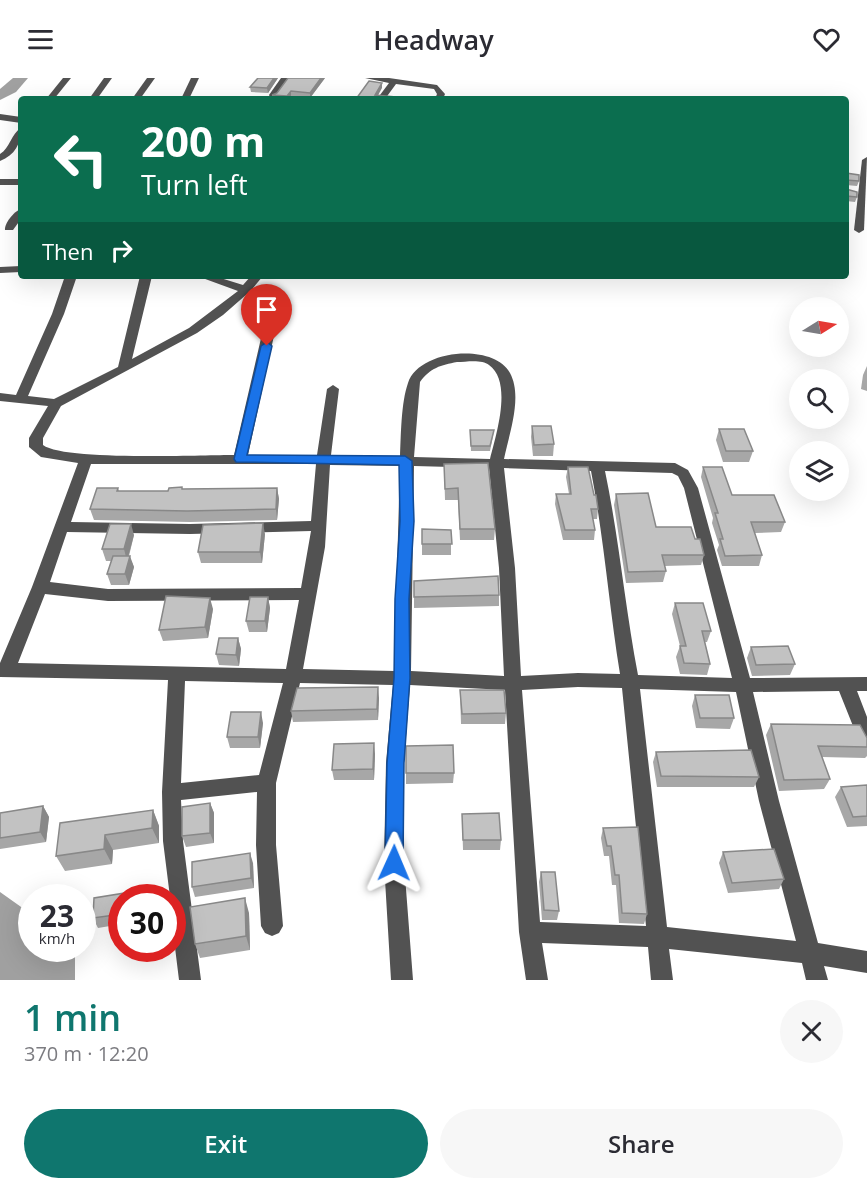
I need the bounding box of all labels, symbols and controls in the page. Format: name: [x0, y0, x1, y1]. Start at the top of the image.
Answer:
text: Headway: [373, 21, 494, 58]
icon: menu: [24, 23, 57, 56]
icon: heart: [810, 23, 843, 56]
text: 200 m: [141, 112, 265, 169]
icon: left: [42, 120, 120, 198]
text: Turn left: [141, 166, 248, 203]
icon: right: [105, 234, 138, 267]
text: Then: [42, 236, 93, 266]
pin: [241, 284, 292, 346]
icon: arrive: [250, 293, 283, 326]
north arrow: [789, 297, 849, 357]
map controls: [789, 297, 849, 501]
button: search: [789, 369, 849, 429]
button: layers: [789, 441, 849, 501]
position arrow: [362, 831, 426, 895]
speed limit sign: 30: [108, 884, 186, 962]
text: 23: [40, 895, 74, 936]
text: km/h: [39, 928, 75, 948]
text: 1 min: [24, 993, 121, 1042]
button: close: [780, 1000, 843, 1063]
text: 370 m · 12:20: [24, 1040, 149, 1067]
button: Exit: [24, 1109, 428, 1178]
button: Share: [440, 1109, 843, 1178]

